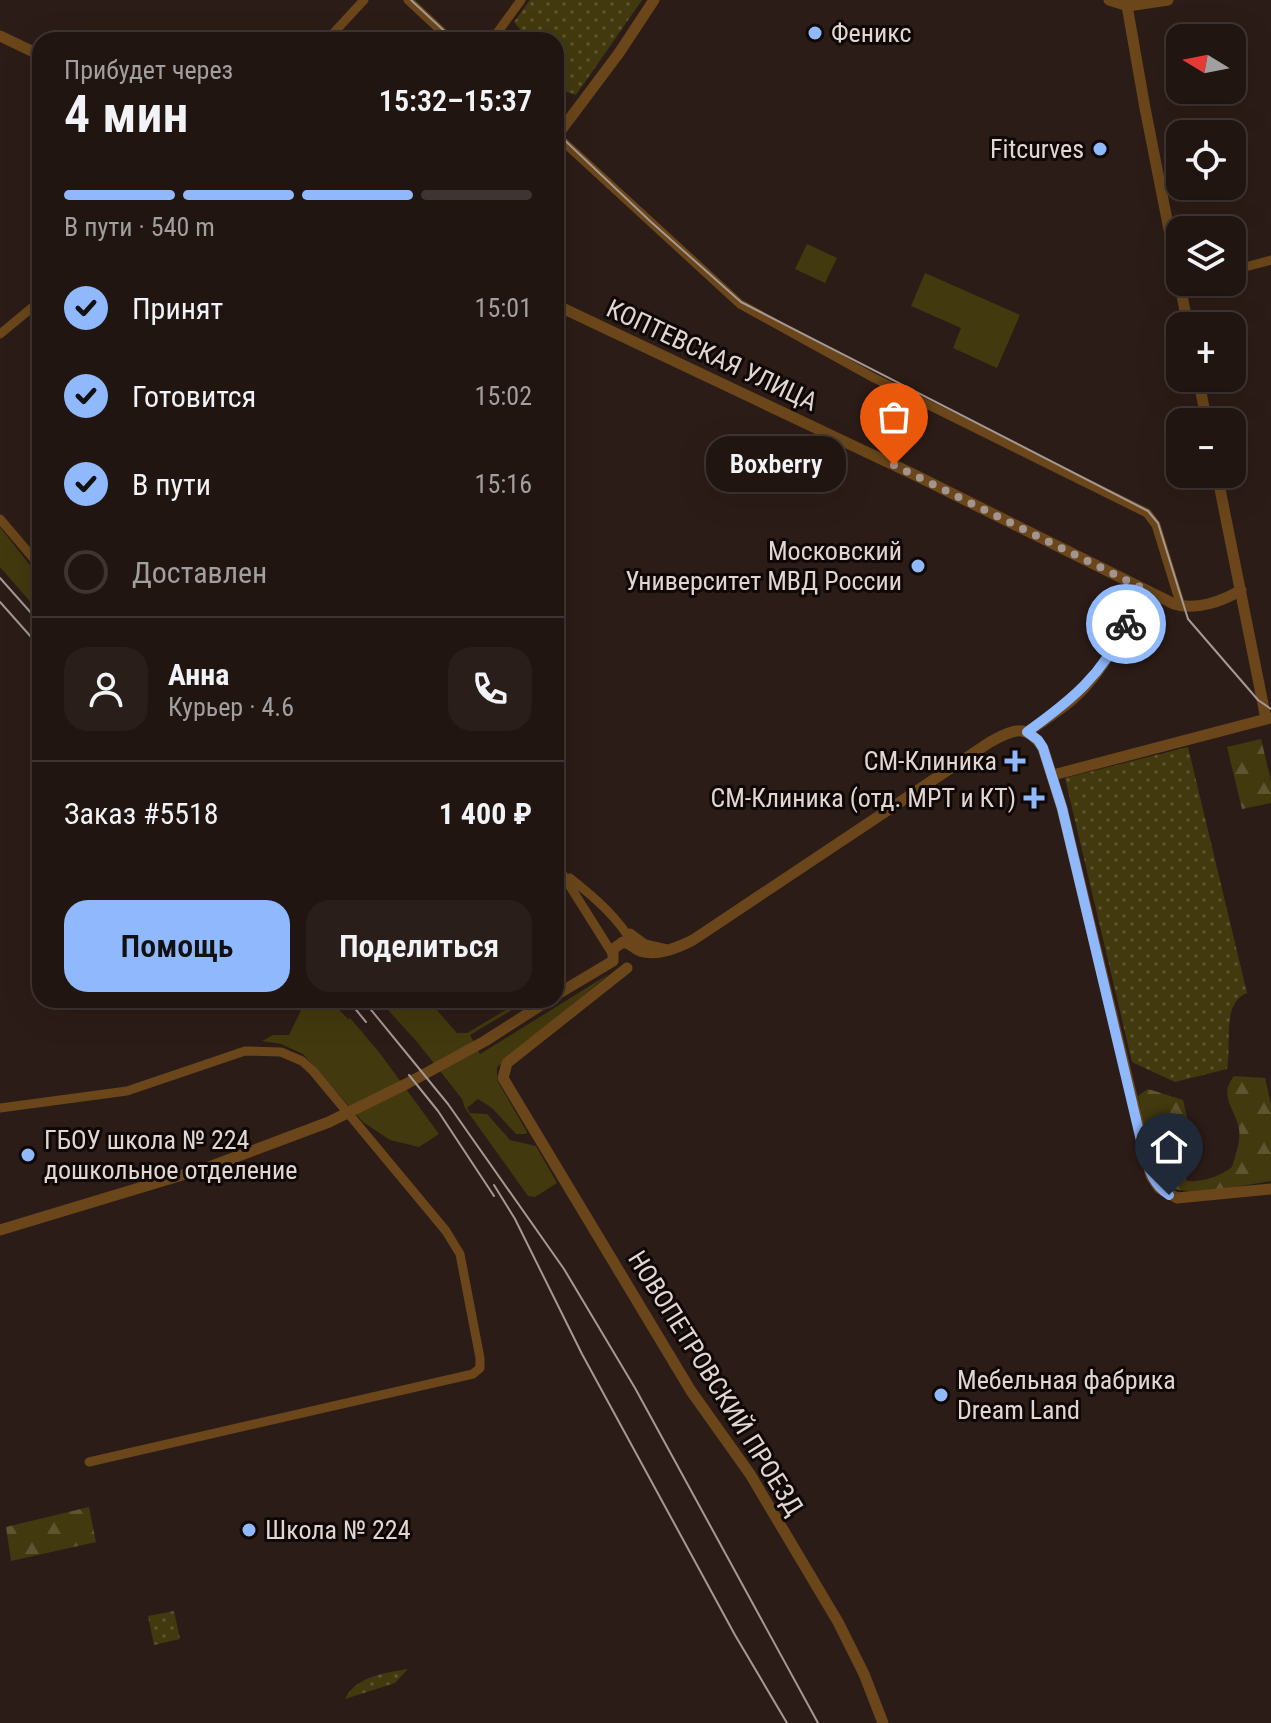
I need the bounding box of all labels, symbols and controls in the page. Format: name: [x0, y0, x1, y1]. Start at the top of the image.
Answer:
place label: Феникс: [831, 18, 912, 48]
marker: Феникс: [806, 24, 824, 42]
north arrow: [1166, 24, 1246, 104]
map controls: [1166, 24, 1246, 488]
text: Прибудет через: [64, 55, 233, 85]
text: 15:32–15:37: [379, 83, 532, 118]
text: 4 мин: [64, 84, 189, 145]
button: locate: [1166, 120, 1246, 200]
place label: Fitcurves: [990, 134, 1084, 164]
marker: Fitcurves: [1091, 140, 1109, 158]
text: В пути · 540 m: [64, 212, 215, 242]
button: layers: [1166, 216, 1246, 296]
icon: check: [64, 286, 108, 330]
text: Принят: [132, 291, 223, 326]
text: 15:01: [475, 293, 532, 323]
street label: КОПТЕВСКАЯ УЛИЦА: [602, 293, 822, 417]
button: +: [1166, 312, 1246, 392]
icon: check: [64, 374, 108, 418]
text: Готовится: [132, 379, 256, 414]
text: 15:02: [475, 381, 532, 411]
pin: [860, 383, 928, 465]
icon: bag: [872, 395, 916, 439]
button: −: [1166, 408, 1246, 488]
callout: Boxberry: [706, 437, 846, 493]
text: Boxberry: [730, 449, 822, 479]
icon: check: [64, 462, 108, 506]
text: В пути: [132, 467, 211, 502]
text: 15:16: [475, 469, 532, 499]
place label: Московский Университет МВД России: [625, 536, 902, 596]
text: Доставлен: [132, 555, 267, 590]
marker: Московский Университет МВД России: [909, 557, 927, 575]
courier: [1086, 584, 1166, 664]
icon: bike: [1104, 602, 1148, 646]
button: person: [64, 647, 148, 731]
button: phone: [448, 647, 532, 731]
text: Анна: [168, 657, 229, 692]
text: Курьер · 4.6: [168, 692, 294, 722]
place label: СМ-Клиника: [864, 746, 997, 776]
marker: СМ-Клиника: [1004, 750, 1026, 772]
place label: СМ-Клиника (отд. МРТ и КТ): [710, 783, 1016, 813]
marker: СМ-Клиника (отд. МРТ и КТ): [1023, 787, 1045, 809]
text: Заказ #5518: [64, 796, 219, 831]
text: 1 400 ₽: [439, 796, 532, 831]
button: Помощь: [64, 900, 290, 992]
button: Поделиться: [306, 900, 532, 992]
pin: [1135, 1113, 1203, 1195]
place label: ГБОУ школа № 224 дошкольное отделение: [44, 1125, 298, 1185]
icon: home: [1147, 1125, 1191, 1169]
marker: ГБОУ школа № 224 дошкольное отделение: [19, 1146, 37, 1164]
street label: НОВОПЕТРОВСКИЙ ПРОЕЗД: [622, 1245, 810, 1521]
place label: Мебельная фабрика Dream Land: [957, 1365, 1176, 1425]
marker: Мебельная фабрика Dream Land: [932, 1386, 950, 1404]
place label: Школа № 224: [265, 1515, 411, 1545]
marker: Школа № 224: [240, 1521, 258, 1539]

